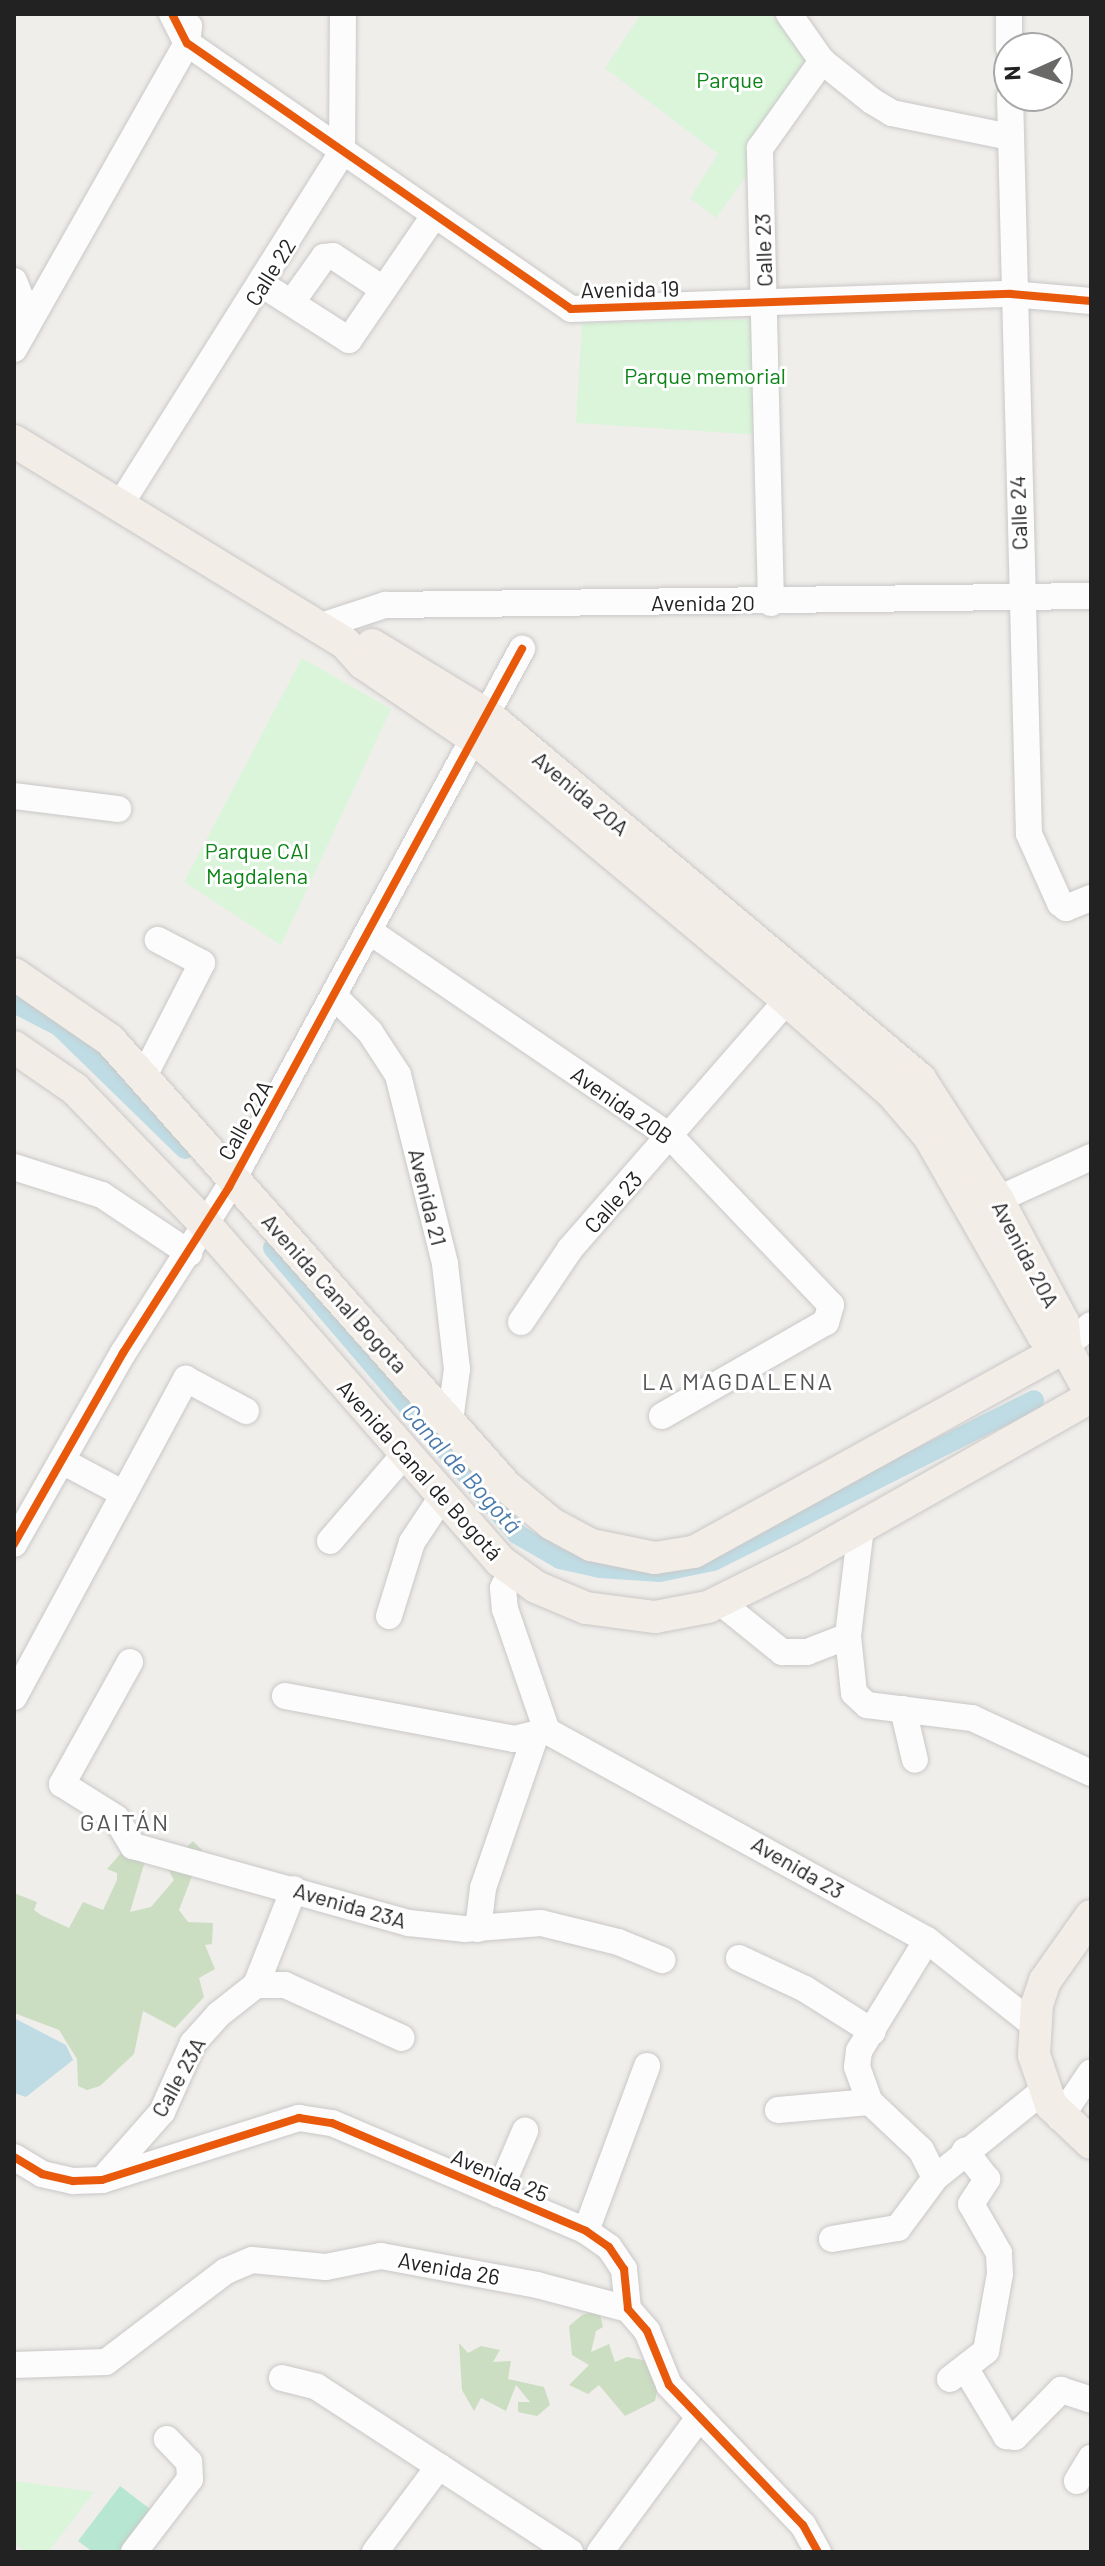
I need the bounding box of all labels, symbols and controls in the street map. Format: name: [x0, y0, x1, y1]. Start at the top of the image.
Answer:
north arrow: [993, 32, 1073, 112]
text: N: [998, 65, 1024, 81]
park label: Parque: [696, 67, 764, 93]
street label: Calle 23: [749, 213, 777, 287]
street label: Calle 22: [239, 234, 301, 310]
street label: Avenida 19: [580, 275, 680, 303]
park label: Parque memorial: [624, 363, 786, 389]
street label: Calle 24: [1004, 475, 1032, 551]
street label: Avenida 20: [651, 590, 755, 616]
street label: Avenida 20A: [528, 745, 634, 841]
park label: Parque CAI Magdalena: [205, 837, 309, 888]
street label: Avenida 20B: [566, 1060, 678, 1150]
street label: Calle 22A: [212, 1075, 278, 1165]
street label: Avenida 21: [403, 1146, 453, 1248]
street label: Calle 23: [579, 1166, 647, 1238]
street label: Avenida 20A: [987, 1196, 1065, 1312]
street label: Avenida Canal Bogota: [256, 1208, 414, 1378]
district label: LA MAGDALENA: [642, 1367, 834, 1395]
street label: Avenida Canal de Bogotá: [332, 1374, 508, 1566]
water label: Canal de Bogotá: [396, 1397, 528, 1539]
district label: GAITÁN: [80, 1808, 170, 1836]
street label: Avenida 23: [747, 1830, 849, 1904]
street label: Avenida 23A: [291, 1876, 409, 1934]
street label: Calle 23A: [145, 2033, 211, 2121]
street label: Avenida 25: [448, 2143, 552, 2207]
street label: Avenida 26: [396, 2246, 502, 2290]

